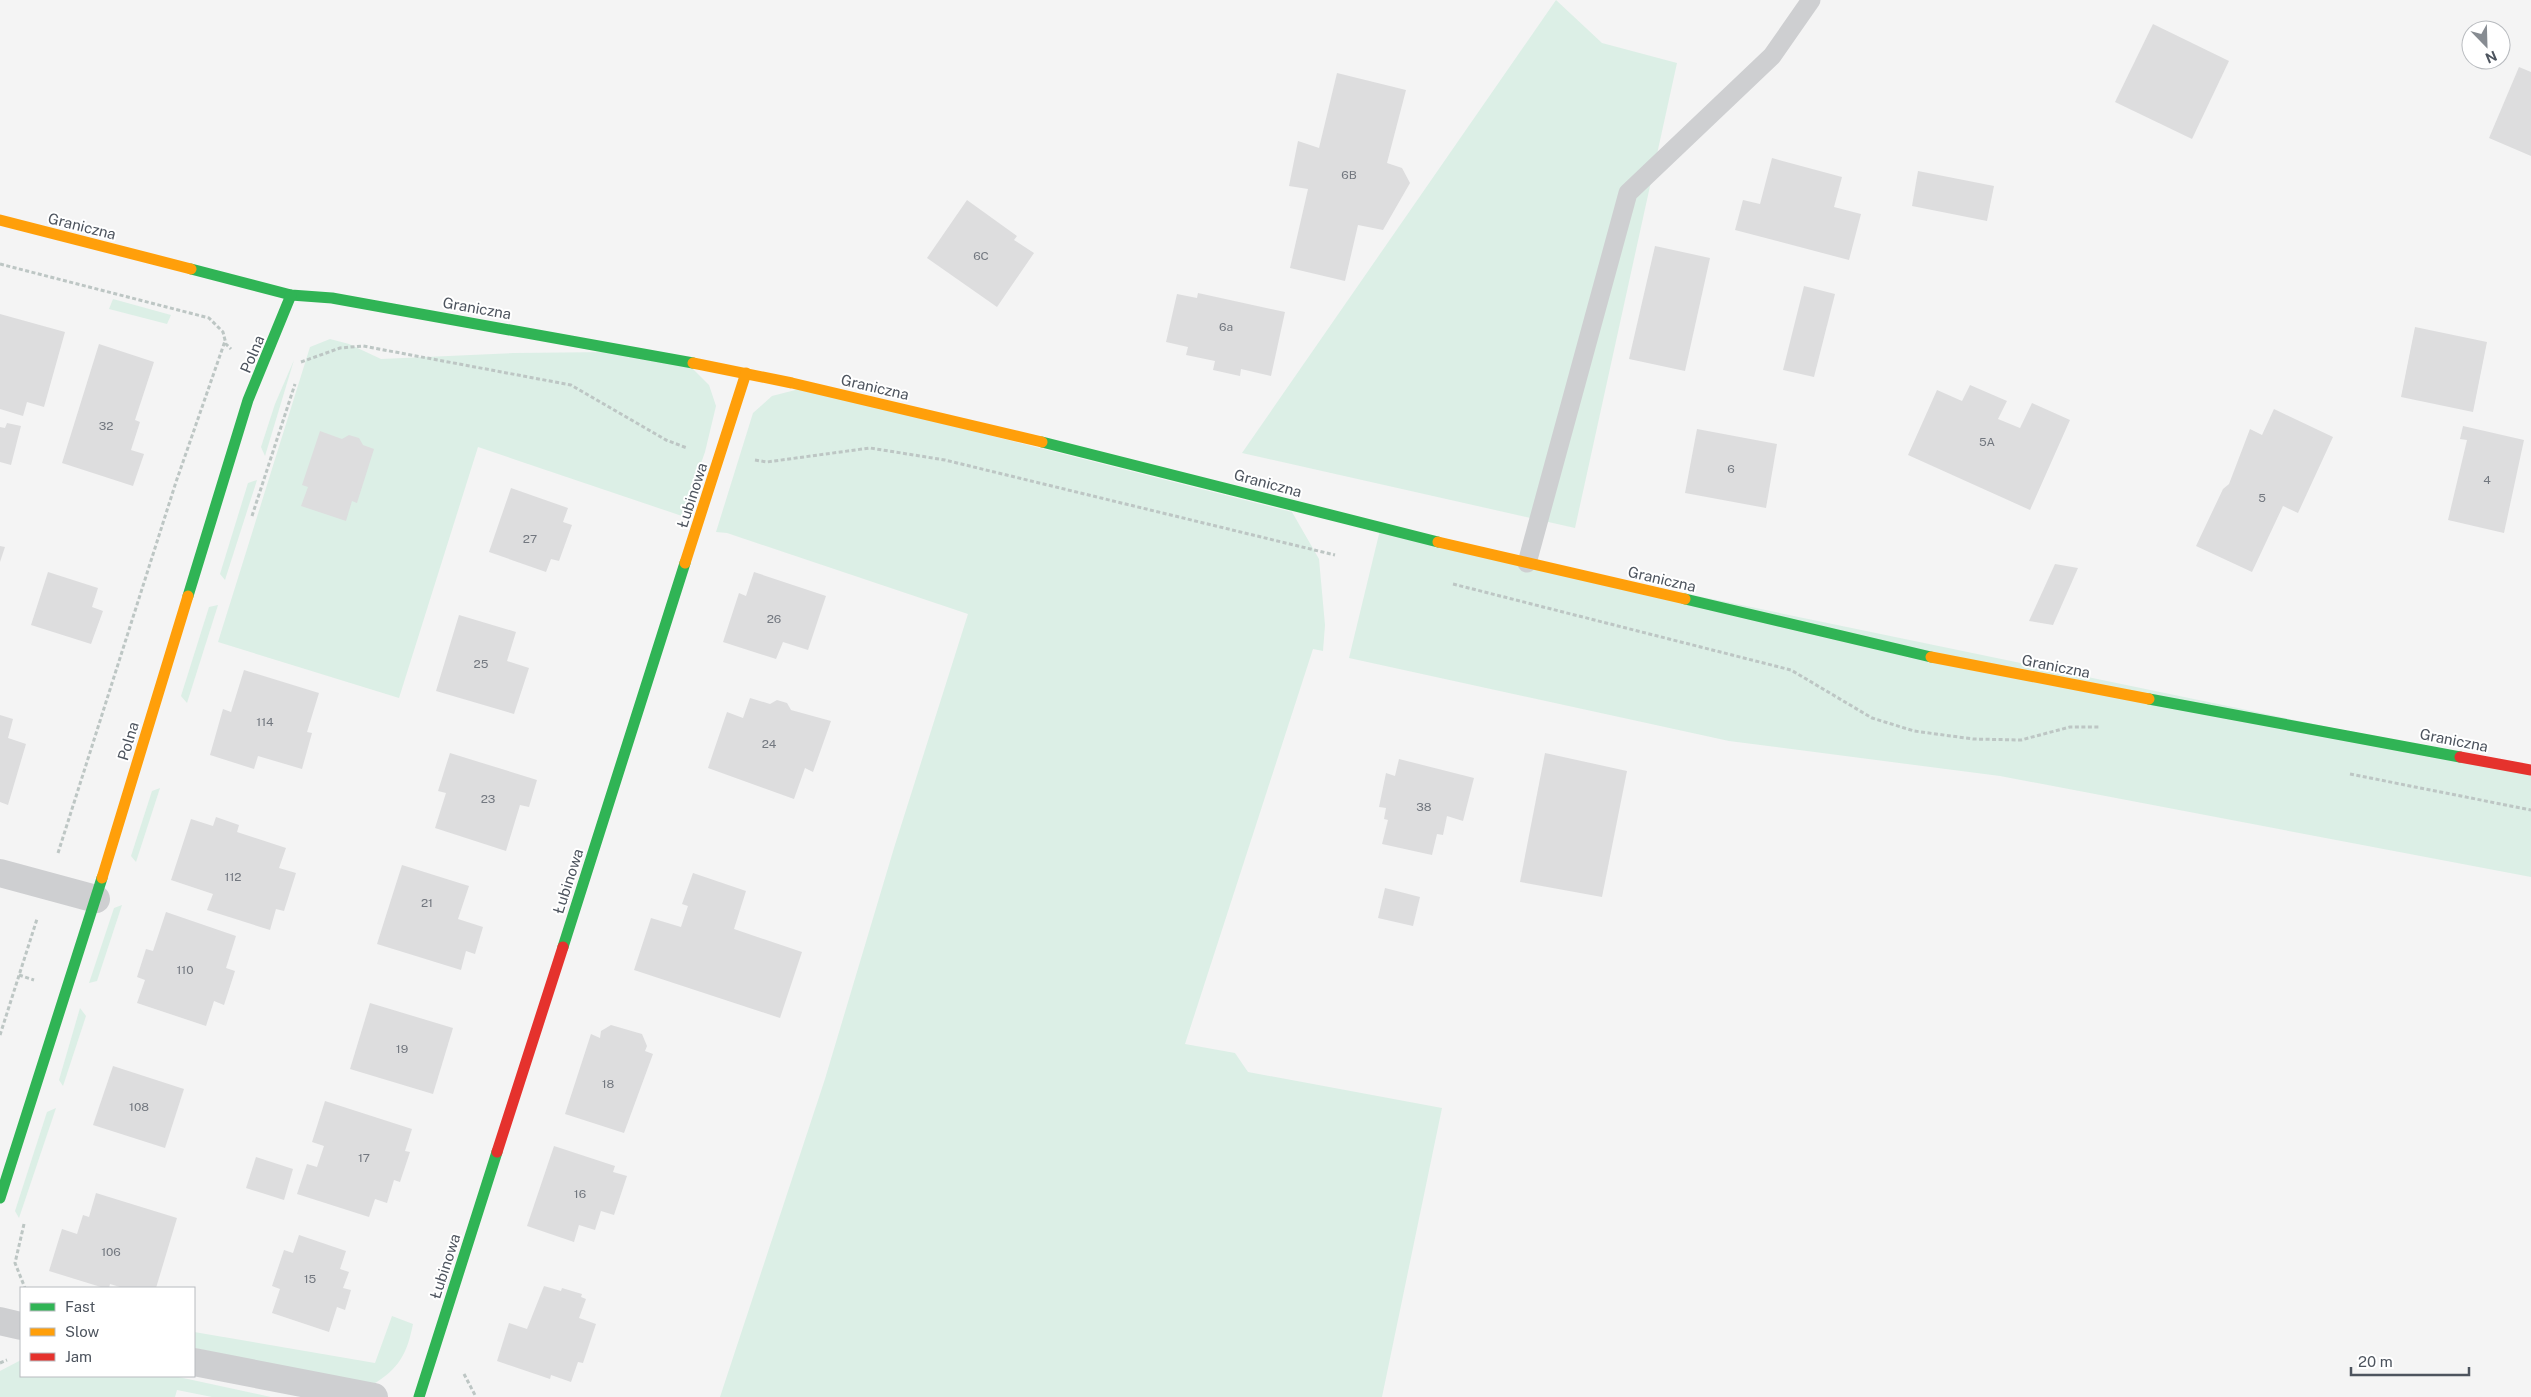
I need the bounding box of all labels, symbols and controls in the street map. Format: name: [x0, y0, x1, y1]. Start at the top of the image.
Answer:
north arrow: [2461, 20, 2511, 70]
text: N: [2483, 47, 2499, 66]
house number: 6B: [1341, 168, 1357, 182]
street label: Graniczna: [46, 209, 118, 243]
house number: 6C: [973, 249, 989, 263]
street label: Graniczna: [441, 294, 513, 322]
house number: 6a: [1219, 320, 1233, 334]
street label: Polna: [236, 333, 268, 375]
street label: Graniczna: [839, 371, 911, 403]
house number: 32: [99, 419, 113, 433]
house number: 5A: [1979, 435, 1996, 449]
street label: Łubinowa: [674, 460, 710, 530]
house number: 6: [1727, 462, 1735, 476]
street label: Graniczna: [1232, 466, 1304, 500]
house number: 4: [2483, 473, 2491, 487]
house number: 5: [2258, 491, 2266, 505]
house number: 27: [523, 532, 537, 546]
street label: Graniczna: [1626, 563, 1698, 595]
house number: 26: [767, 612, 781, 626]
street label: Graniczna: [2020, 651, 2092, 681]
house number: 25: [474, 657, 489, 671]
house number: 114: [256, 715, 274, 729]
street label: Polna: [114, 720, 142, 762]
street label: Graniczna: [2418, 725, 2490, 755]
house number: 24: [762, 737, 777, 751]
house number: 23: [481, 792, 495, 806]
house number: 38: [1416, 800, 1432, 814]
street label: Łubinowa: [550, 846, 586, 916]
house number: 112: [225, 870, 241, 884]
house number: 21: [421, 896, 433, 910]
house number: 110: [176, 963, 194, 977]
house number: 19: [396, 1042, 408, 1056]
house number: 18: [602, 1077, 615, 1091]
house number: 108: [129, 1100, 149, 1114]
house number: 17: [358, 1151, 370, 1165]
house number: 16: [574, 1187, 586, 1201]
street label: Łubinowa: [427, 1231, 463, 1301]
house number: 106: [101, 1245, 121, 1259]
house number: 15: [304, 1272, 317, 1286]
legend: [20, 1287, 195, 1377]
text: Fast: [65, 1298, 95, 1315]
text: Slow: [65, 1323, 100, 1340]
scale bar: [2351, 1344, 2468, 1376]
text: Jam: [65, 1348, 92, 1365]
text: 20 m: [2358, 1353, 2393, 1370]

